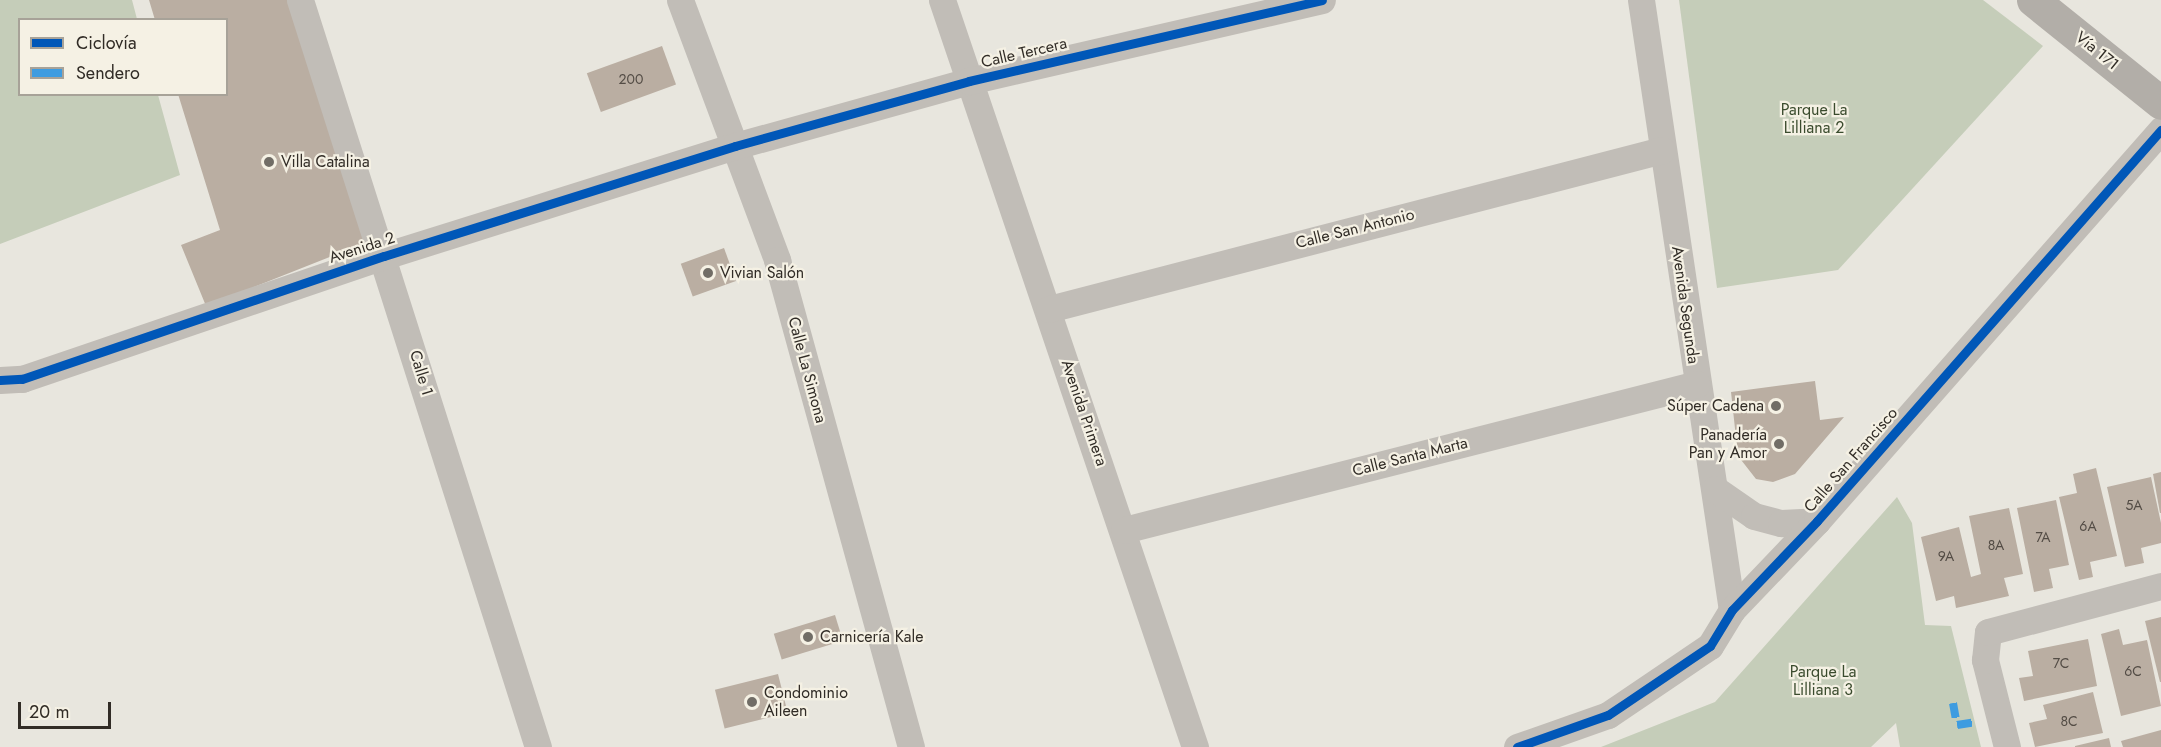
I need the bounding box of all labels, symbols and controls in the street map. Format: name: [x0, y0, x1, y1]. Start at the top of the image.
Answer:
legend: [18, 18, 228, 96]
street label: Vía 171: [2072, 28, 2122, 74]
text: Ciclovía: [76, 30, 137, 56]
street label: Calle Tercera: [979, 34, 1069, 72]
text: Sendero: [76, 60, 140, 86]
house number: 200: [619, 71, 643, 87]
park label: Parque La Lilliana 2: [1781, 100, 1847, 138]
place label: Villa Catalina: [281, 152, 370, 172]
marker: Villa Catalina: [262, 155, 276, 169]
street label: Calle San Antonio: [1294, 205, 1416, 253]
street label: Avenida 2: [327, 228, 397, 268]
street label: Avenida Segunda: [1667, 245, 1703, 365]
place label: Vivian Salón: [720, 263, 804, 283]
marker: Vivian Salón: [701, 266, 715, 280]
street label: Calle La Simona: [784, 315, 830, 425]
street label: Calle 1: [405, 348, 437, 398]
street label: Avenida Primera: [1057, 357, 1111, 469]
place label: Súper Cadena: [1667, 396, 1764, 416]
marker: Súper Cadena: [1769, 399, 1783, 413]
street label: Calle San Francisco: [1800, 404, 1902, 516]
place label: Panadería Pan y Amor: [1689, 425, 1767, 463]
street label: Calle Santa Marta: [1350, 433, 1470, 481]
marker: Panadería Pan y Amor: [1772, 437, 1786, 451]
house number: 5A: [2125, 497, 2143, 513]
house number: 6A: [2079, 518, 2097, 534]
house number: 7A: [2035, 529, 2051, 545]
house number: 8A: [1988, 537, 2004, 553]
house number: 9A: [1938, 548, 1954, 564]
place label: Carnicería Kale: [820, 627, 923, 647]
marker: Carnicería Kale: [801, 630, 815, 644]
house number: 7C: [2053, 655, 2069, 671]
park label: Parque La Lilliana 3: [1790, 662, 1856, 700]
house number: 6C: [2124, 663, 2142, 679]
place label: Condominio Aileen: [764, 683, 848, 721]
scale bar: [21, 690, 114, 728]
marker: Condominio Aileen: [745, 695, 759, 709]
text: 20 m: [29, 699, 69, 725]
house number: 8C: [2060, 713, 2078, 729]

